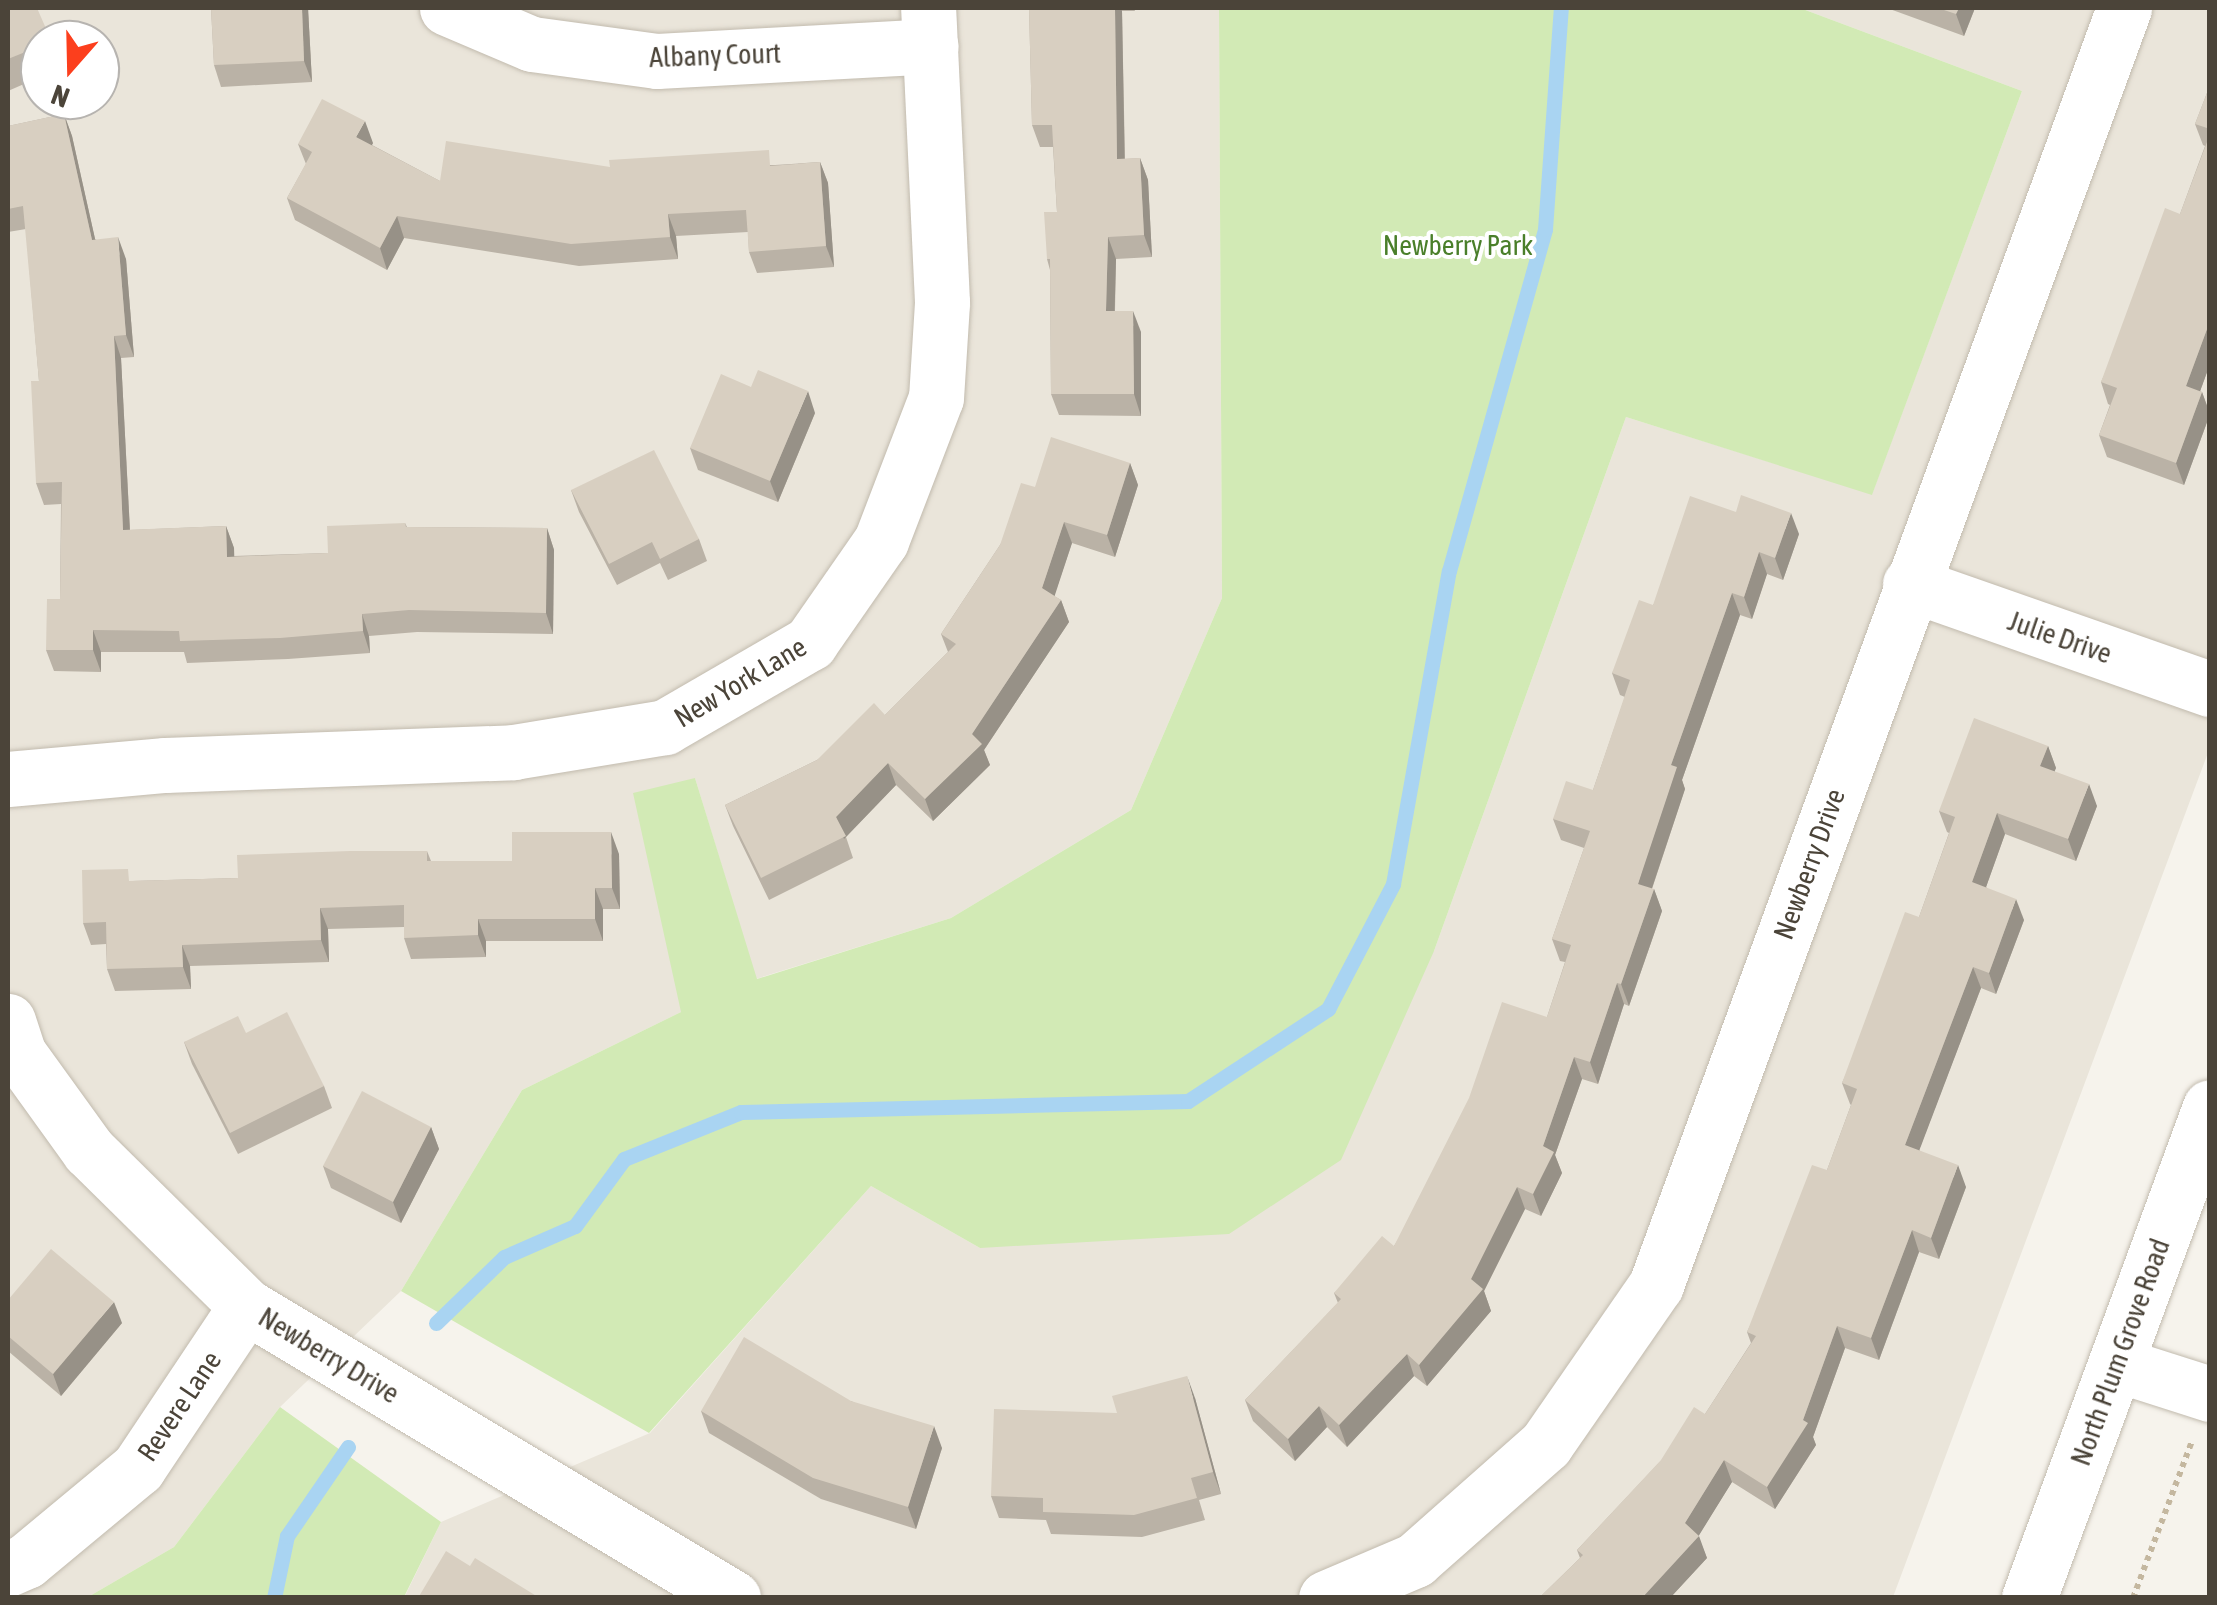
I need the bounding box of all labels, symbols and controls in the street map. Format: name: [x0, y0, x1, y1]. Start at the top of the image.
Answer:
north arrow: [20, 20, 120, 120]
street label: Albany Court: [649, 36, 781, 74]
text: N: [47, 78, 74, 114]
park label: Newberry Park: [1383, 228, 1533, 262]
street label: Julie Drive: [2004, 604, 2116, 670]
street label: New York Lane: [668, 629, 812, 735]
street label: Newberry Drive: [1766, 784, 1852, 944]
street label: North Plum Grove Road: [2063, 1234, 2177, 1470]
street label: Newberry Drive: [253, 1300, 405, 1410]
street label: Revere Lane: [130, 1345, 228, 1467]

